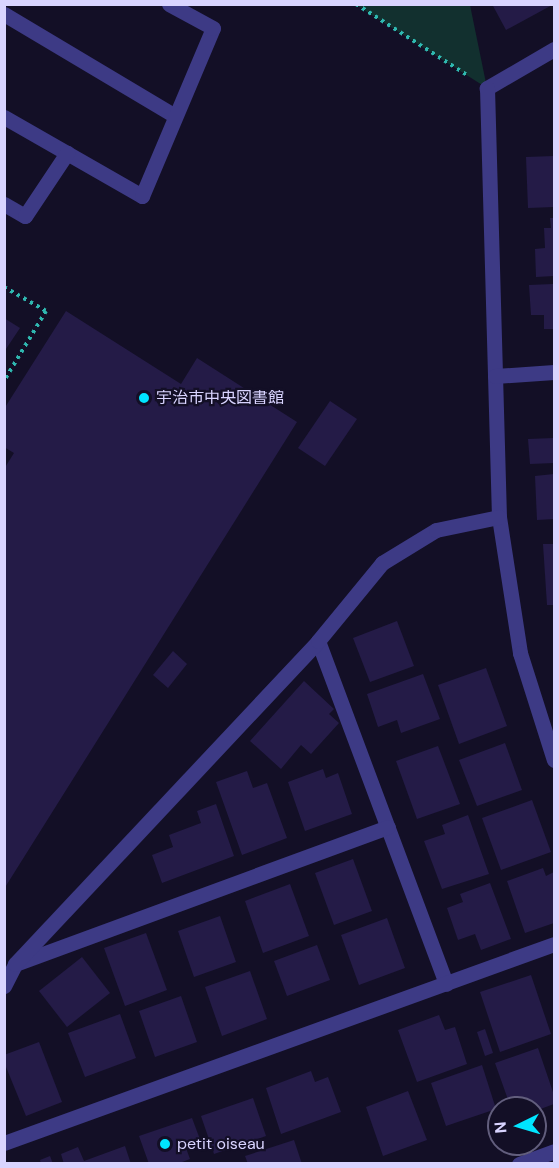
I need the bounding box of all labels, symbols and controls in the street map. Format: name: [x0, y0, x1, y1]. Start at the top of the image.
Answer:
place label: 宇治市中央図書館: [156, 388, 284, 408]
marker: 宇治市中央図書館: [137, 391, 151, 405]
north arrow: [487, 1096, 547, 1156]
text: N: [490, 1121, 512, 1134]
place label: petit oiseau: [177, 1134, 265, 1154]
marker: petit oiseau: [158, 1137, 172, 1151]

